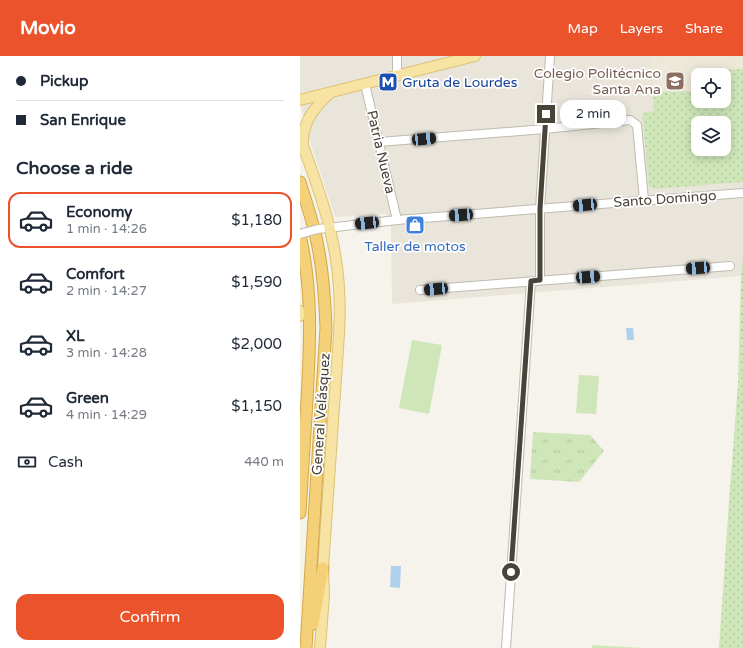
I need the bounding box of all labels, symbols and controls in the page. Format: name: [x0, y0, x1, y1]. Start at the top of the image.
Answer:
text: Movio: [20, 17, 76, 39]
text: Map: [568, 20, 598, 37]
text: Layers: [620, 20, 663, 37]
text: Share: [685, 20, 723, 37]
place label: Colegio Politécnico Santa Ana: [534, 65, 661, 98]
map controls: [691, 68, 731, 156]
button: locate: [691, 68, 731, 108]
school or university icon: Colegio Politécnico Santa Ana: [664, 70, 686, 92]
metro station icon: Gruta de Lourdes: [377, 71, 399, 93]
text: Pickup: [40, 72, 88, 90]
place label: Gruta de Lourdes: [402, 74, 518, 91]
callout: 2 min: [560, 100, 626, 128]
route end: [537, 105, 555, 123]
text: 2 min: [576, 106, 610, 122]
street label: Patria Nueva: [363, 109, 399, 195]
text: San Enrique: [40, 111, 126, 129]
button: layers: [691, 116, 731, 156]
car: [412, 132, 436, 146]
text: Choose a ride: [16, 157, 133, 179]
street label: Santo Domingo: [613, 187, 717, 211]
car: [573, 198, 597, 212]
icon: car: [18, 202, 54, 238]
text: Economy: [66, 203, 132, 221]
car: [449, 208, 473, 222]
text: $1,180: [231, 211, 282, 229]
shop icon: Taller de motos: [404, 214, 426, 236]
car: [354, 216, 380, 230]
text: 1 min · 14:26: [66, 221, 147, 237]
place label: Taller de motos: [364, 238, 466, 255]
car: [686, 261, 710, 275]
icon: car: [18, 264, 54, 300]
text: Comfort: [66, 265, 125, 283]
car: [576, 270, 600, 284]
text: $1,590: [231, 273, 282, 291]
car: [424, 282, 448, 296]
text: 2 min · 14:27: [66, 283, 147, 299]
icon: car: [18, 326, 54, 362]
text: XL: [66, 327, 85, 345]
text: $2,000: [231, 335, 282, 353]
text: 3 min · 14:28: [66, 345, 147, 361]
street label: General Velásquez: [308, 352, 334, 476]
icon: car: [18, 388, 54, 424]
text: Green: [66, 389, 109, 407]
text: $1,150: [231, 397, 282, 415]
text: 4 min · 14:29: [66, 407, 147, 423]
icon: cash: [16, 451, 38, 473]
text: Cash: [48, 453, 83, 471]
text: 440 m: [244, 454, 284, 470]
route start: [502, 563, 520, 581]
button: Confirm: [16, 594, 284, 640]

